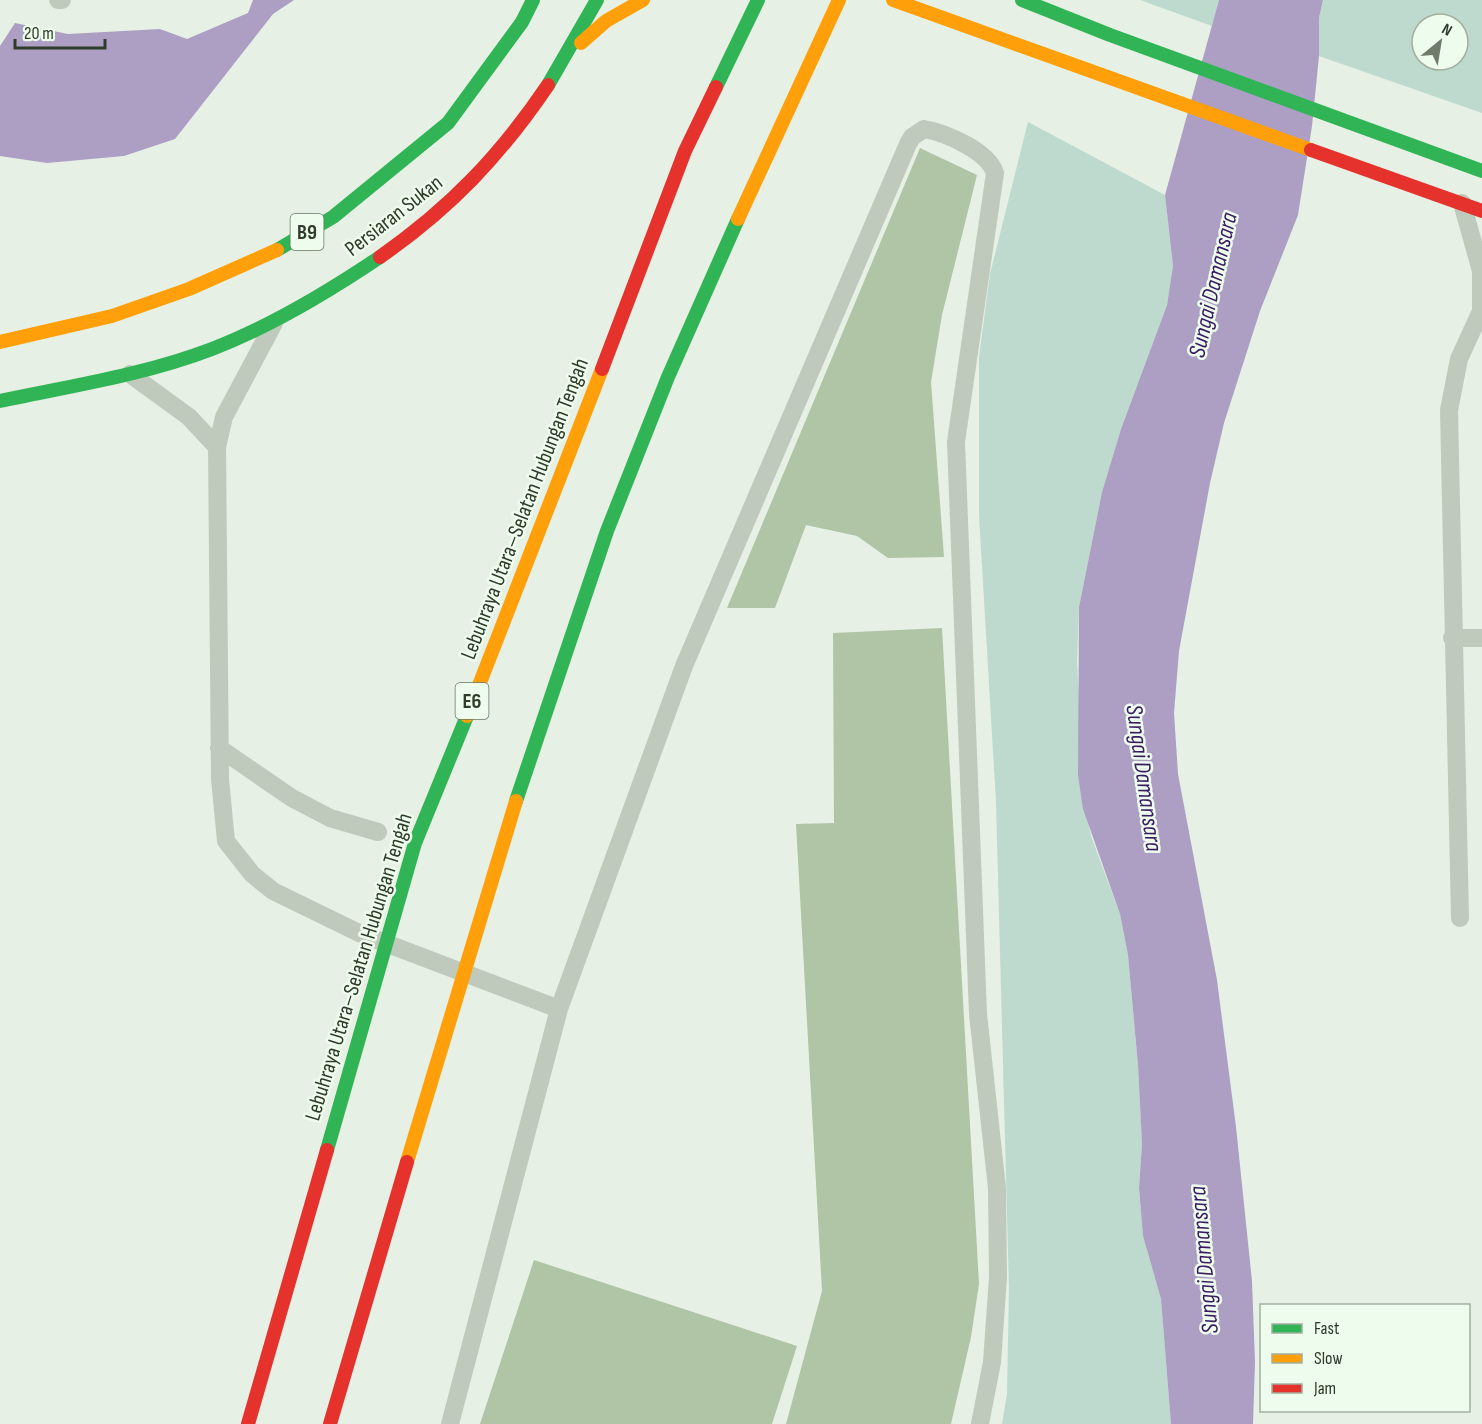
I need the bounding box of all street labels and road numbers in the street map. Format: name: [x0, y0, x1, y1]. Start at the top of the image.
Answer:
street label: Persiaran Sukan: [340, 169, 448, 263]
road number: B9: [290, 214, 324, 250]
street label: Lebuhraya Utara–Selatan Hubungan Tengah: [455, 355, 595, 663]
road number: E6: [456, 683, 488, 719]
street label: Lebuhraya Utara–Selatan Hubungan Tengah: [299, 810, 419, 1124]

